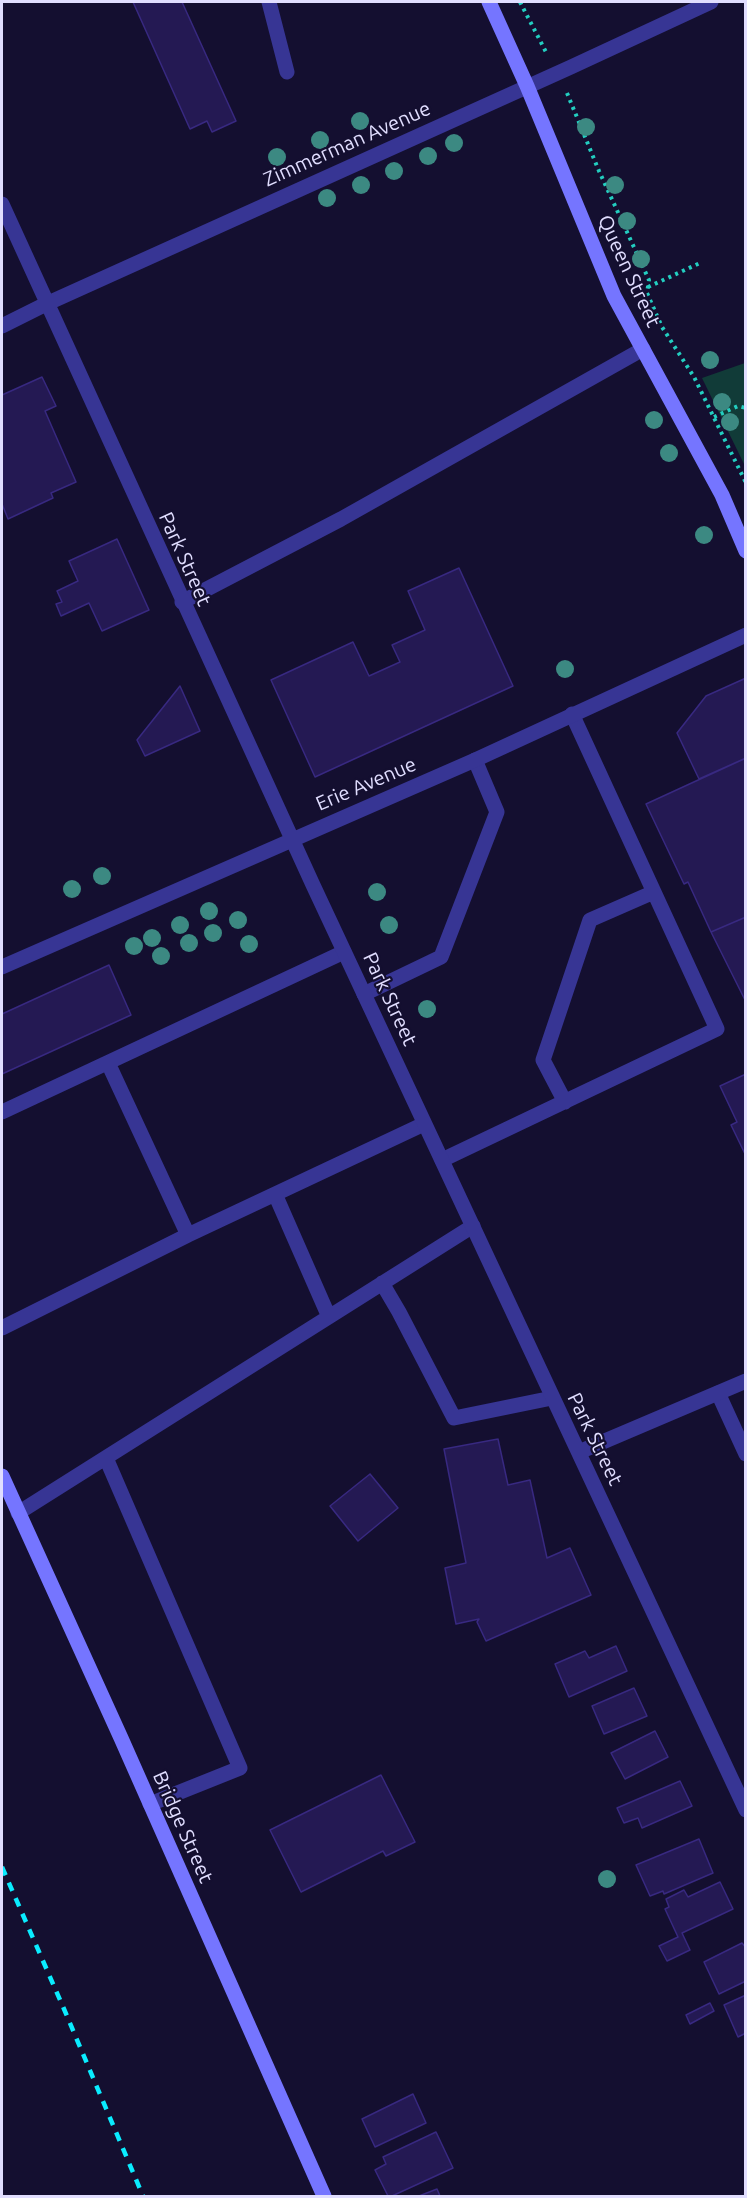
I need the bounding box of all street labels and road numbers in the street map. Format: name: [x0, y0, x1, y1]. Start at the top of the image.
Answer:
street label: Zimmerman Avenue: [260, 96, 434, 192]
street label: Queen Street: [593, 211, 665, 331]
street label: Park Street: [154, 508, 216, 610]
street label: Erie Avenue: [312, 752, 420, 816]
street label: Park Street: [358, 949, 422, 1049]
street label: Park Street: [562, 1389, 628, 1489]
street label: Bridge Street: [148, 1767, 218, 1887]

